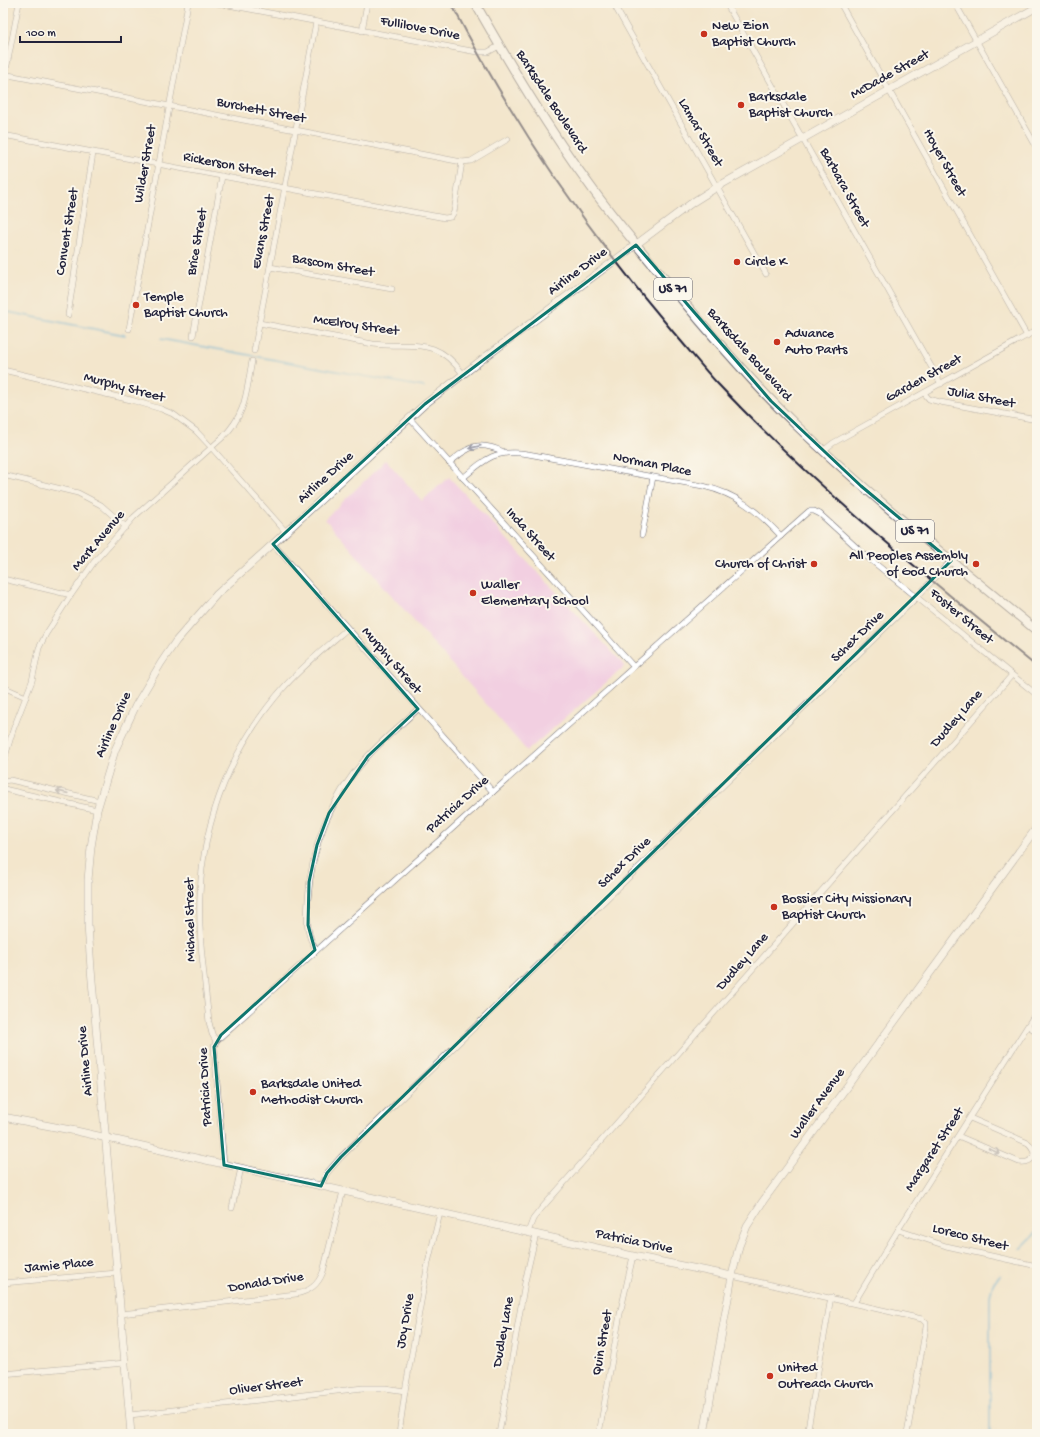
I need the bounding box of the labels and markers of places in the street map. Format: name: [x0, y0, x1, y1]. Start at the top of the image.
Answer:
place label: New Zion Baptist Church: [711, 18, 796, 51]
marker: New Zion Baptist Church: [699, 29, 709, 39]
place label: Barksdale Baptist Church: [748, 89, 833, 122]
marker: Barksdale Baptist Church: [736, 100, 746, 110]
place label: Circle K: [745, 254, 788, 271]
marker: Circle K: [732, 257, 742, 267]
place label: Temple Baptist Church: [143, 289, 228, 322]
marker: Temple Baptist Church: [131, 300, 141, 310]
place label: Advance Auto Parts: [785, 326, 848, 359]
marker: Advance Auto Parts: [772, 337, 782, 347]
place label: All Peoples Assembly of God Church: [849, 548, 968, 581]
place label: Church of Christ: [715, 556, 807, 573]
marker: Church of Christ: [809, 559, 819, 569]
marker: All Peoples Assembly of God Church: [971, 559, 981, 569]
place label: Waller Elementary School: [481, 577, 589, 610]
marker: Waller Elementary School: [468, 588, 478, 598]
place label: Bossier City Missionary Baptist Church: [781, 891, 912, 924]
marker: Bossier City Missionary Baptist Church: [769, 902, 779, 912]
place label: Barksdale United Methodist Church: [260, 1076, 363, 1109]
marker: Barksdale United Methodist Church: [248, 1087, 258, 1097]
place label: United Outreach Church: [778, 1360, 874, 1393]
marker: United Outreach Church: [765, 1371, 775, 1381]

